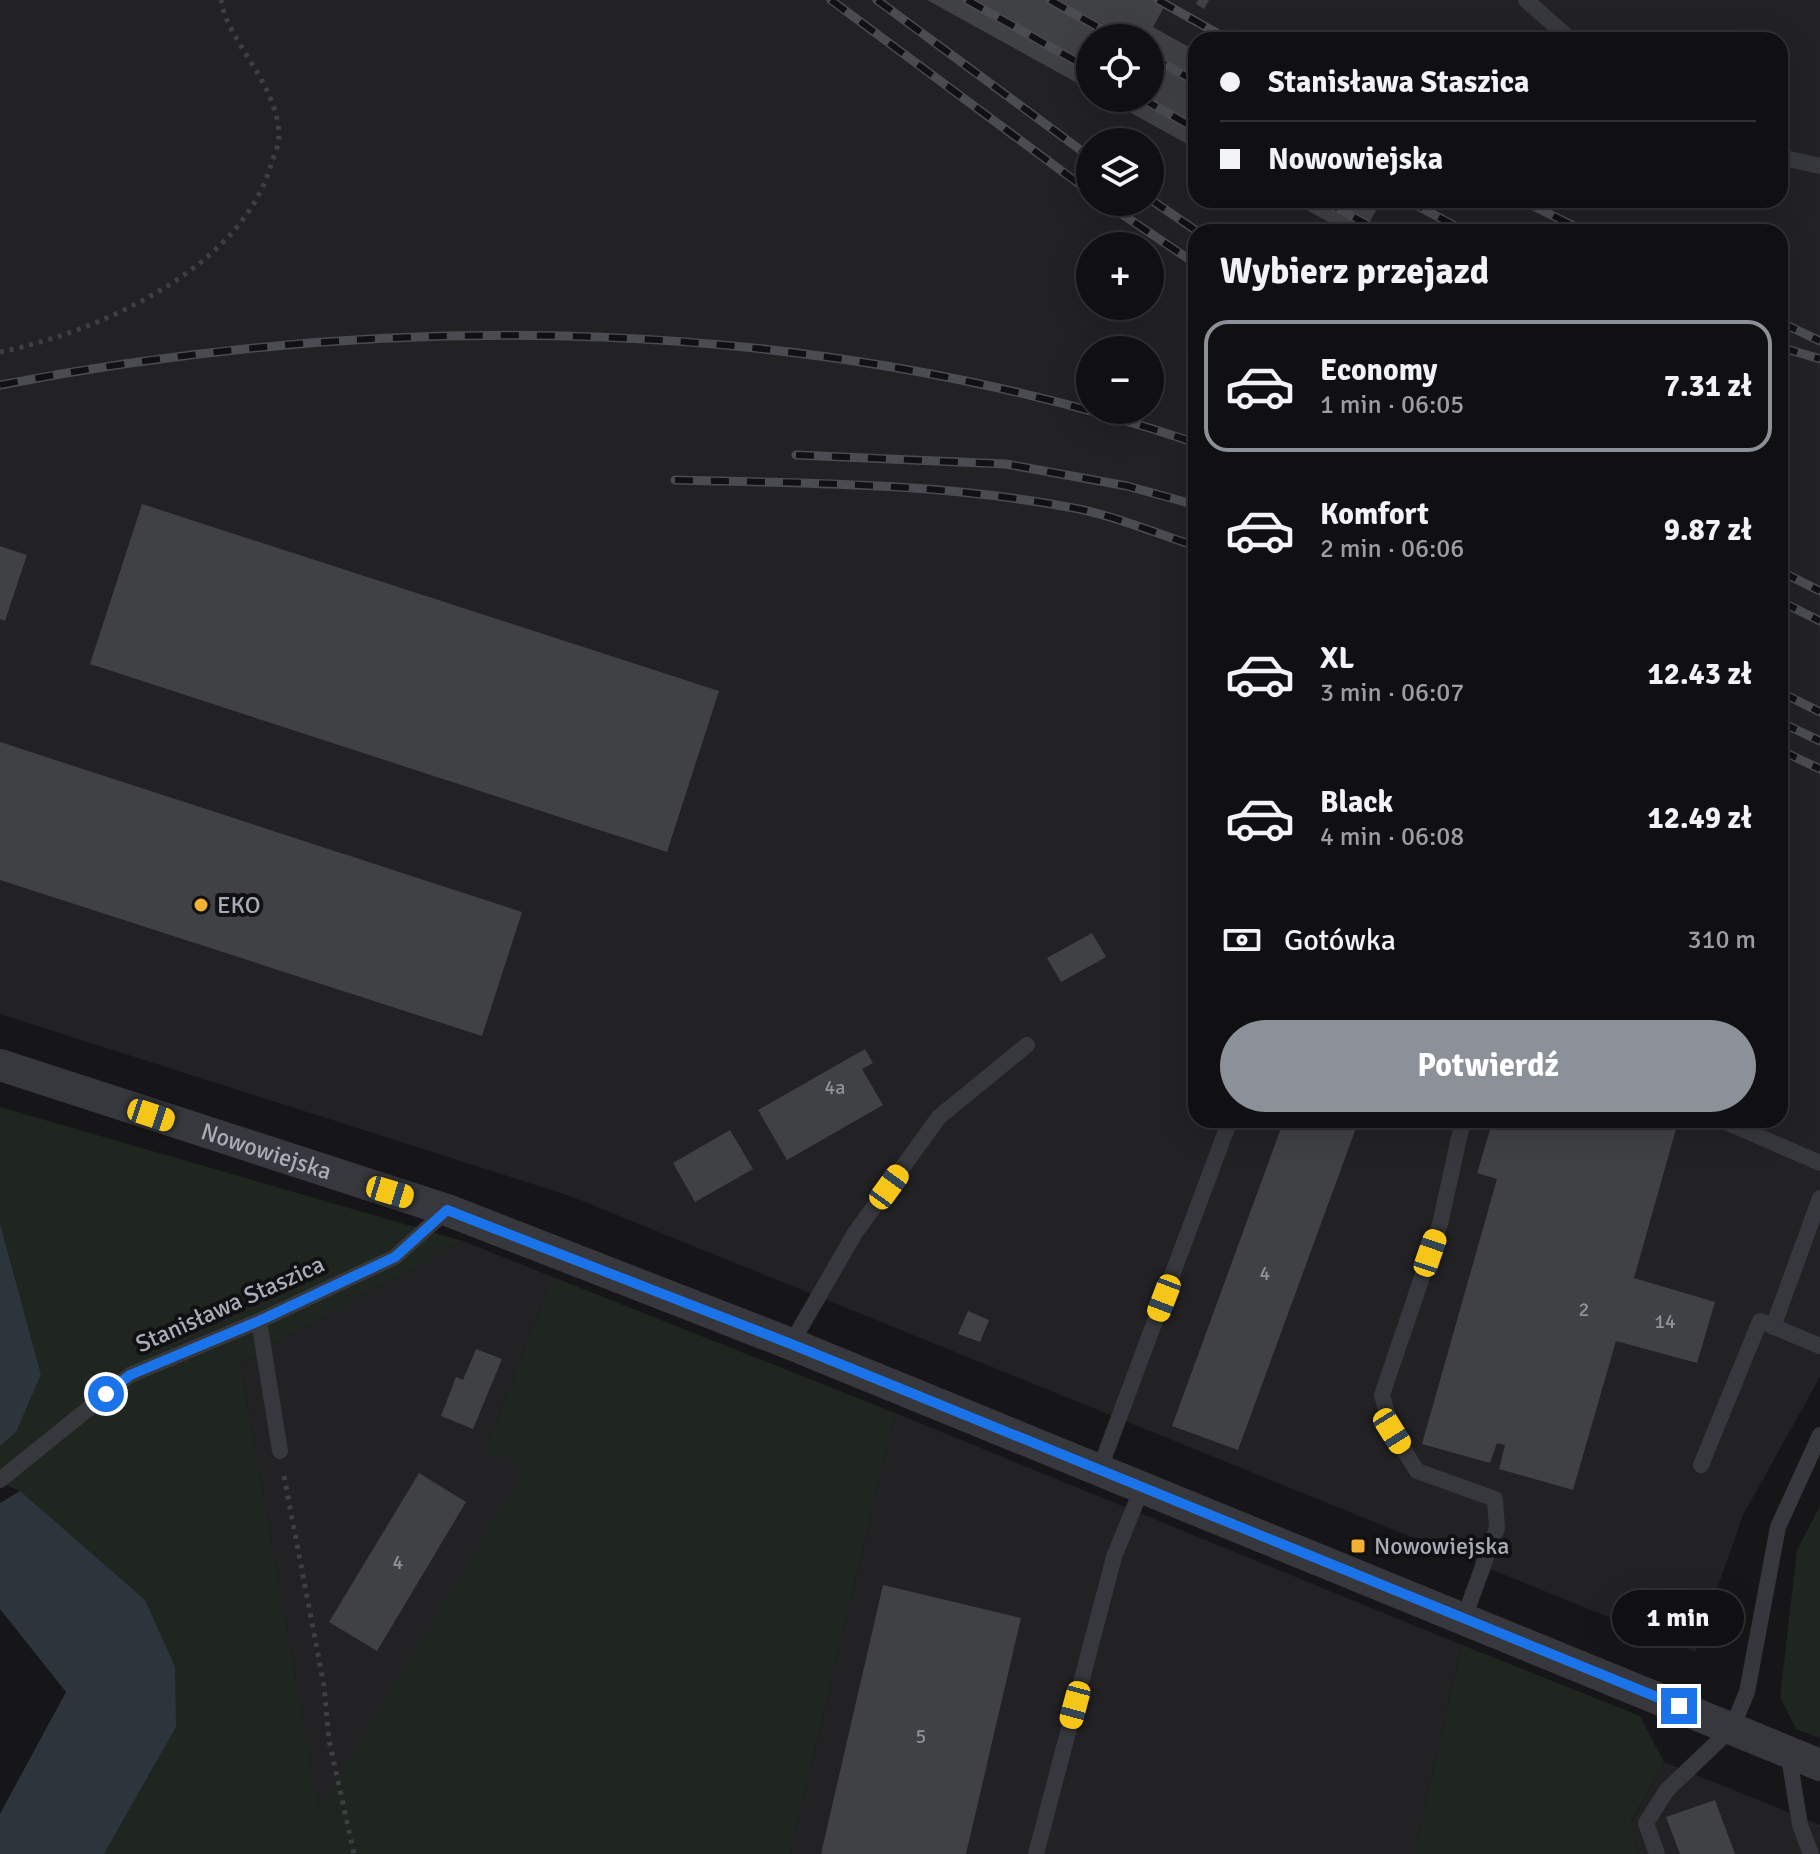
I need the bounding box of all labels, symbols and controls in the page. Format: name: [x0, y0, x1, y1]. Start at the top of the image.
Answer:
map controls: [1076, 24, 1164, 424]
button: locate: [1076, 24, 1164, 112]
text: Stanisława Staszica: [1268, 64, 1529, 101]
button: layers: [1076, 128, 1164, 216]
text: Nowowiejska: [1268, 141, 1443, 178]
button: +: [1076, 232, 1164, 320]
text: Wybierz przejazd: [1220, 249, 1489, 294]
button: −: [1076, 336, 1164, 424]
icon: car: [1224, 350, 1296, 422]
text: Economy: [1320, 352, 1437, 389]
text: 7.31 zł: [1664, 368, 1752, 405]
text: 1 min · 06:05: [1320, 389, 1464, 421]
icon: car: [1224, 494, 1296, 566]
text: Komfort: [1320, 496, 1429, 533]
text: 9.87 zł: [1664, 512, 1752, 549]
text: 2 min · 06:06: [1320, 533, 1464, 565]
icon: car: [1224, 638, 1296, 710]
text: XL: [1320, 640, 1354, 677]
text: 12.43 zł: [1648, 656, 1752, 693]
text: 3 min · 06:07: [1320, 677, 1464, 709]
icon: car: [1224, 782, 1296, 854]
text: Black: [1320, 784, 1393, 821]
text: 12.49 zł: [1648, 800, 1752, 837]
text: 4 min · 06:08: [1320, 821, 1464, 853]
place label: EKO: [217, 890, 260, 920]
marker: EKO: [192, 896, 210, 914]
icon: cash: [1220, 918, 1264, 962]
text: Gotówka: [1284, 922, 1396, 959]
text: 310 m: [1687, 924, 1756, 956]
button: Potwierdź: [1220, 1020, 1756, 1112]
house number: 4a: [825, 1075, 845, 1100]
car: [124, 1096, 178, 1134]
street label: Nowowiejska: [197, 1116, 335, 1187]
car: [865, 1161, 913, 1213]
car: [364, 1174, 416, 1210]
car: [1411, 1226, 1449, 1280]
street label: Stanisława Staszica: [131, 1249, 329, 1359]
house number: 4: [1260, 1261, 1271, 1286]
car: [1144, 1271, 1184, 1325]
house number: 2: [1579, 1297, 1589, 1322]
house number: 14: [1654, 1309, 1676, 1334]
route start: [88, 1376, 124, 1412]
car: [1369, 1404, 1415, 1458]
place label: Nowowiejska: [1374, 1531, 1509, 1561]
marker: Nowowiejska: [1349, 1537, 1367, 1555]
house number: 4: [393, 1550, 404, 1575]
callout: 1 min: [1613, 1590, 1745, 1646]
text: 1 min: [1647, 1602, 1709, 1634]
car: [1057, 1679, 1093, 1731]
route end: [1661, 1688, 1697, 1724]
house number: 5: [916, 1724, 926, 1749]

